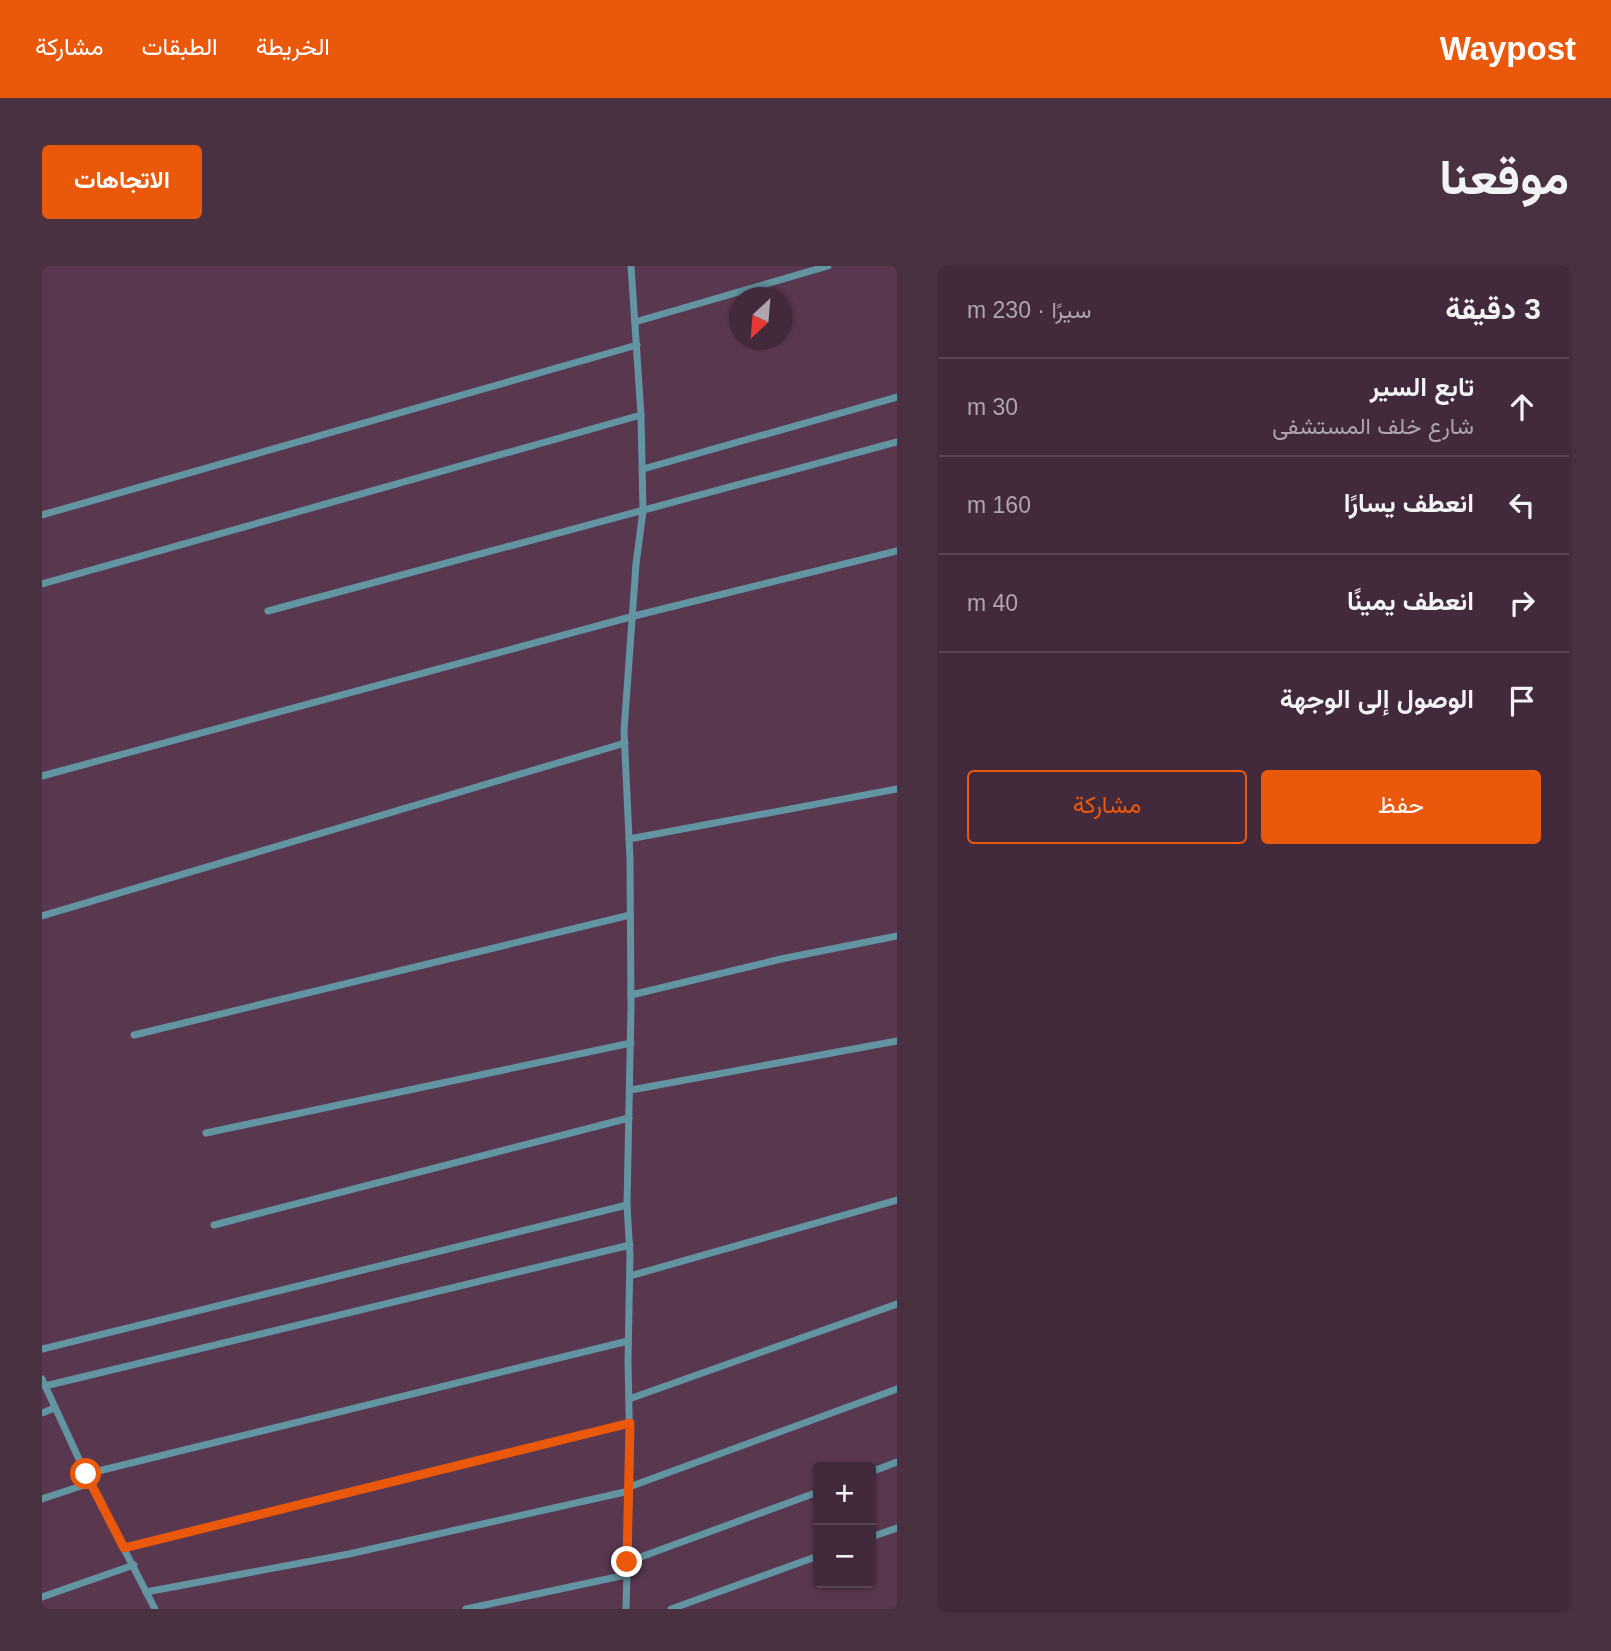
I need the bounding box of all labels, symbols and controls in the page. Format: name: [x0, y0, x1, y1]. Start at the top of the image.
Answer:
text: Waypost: [1440, 30, 1576, 67]
text: مشاركة: [35, 33, 103, 60]
text: الطبقات: [141, 33, 218, 60]
text: الخريطة: [256, 33, 330, 60]
button: الاتجاهات: [42, 145, 202, 219]
text: موقعنا: [1439, 150, 1569, 204]
north arrow: [729, 287, 792, 350]
text: 3 دقيقة: [1445, 292, 1541, 325]
text: سيرًا · 230 m: [967, 297, 1091, 323]
text: تابع السير: [1370, 372, 1474, 402]
icon: ahead: [1503, 388, 1541, 426]
text: 30 m: [967, 394, 1018, 420]
text: شارع خلف المستشفى: [1272, 413, 1474, 439]
icon: left: [1503, 486, 1541, 524]
text: انعطف يسارًا: [1344, 488, 1474, 518]
text: 160 m: [967, 492, 1031, 518]
icon: right: [1503, 584, 1541, 622]
text: انعطف يمينًا: [1347, 586, 1474, 616]
text: 40 m: [967, 590, 1018, 616]
icon: arrive: [1503, 682, 1541, 720]
text: الوصول إلى الوجهة: [1280, 684, 1474, 714]
button: مشاركة: [967, 770, 1247, 844]
button: حفظ: [1261, 770, 1541, 844]
route start: [70, 1458, 101, 1489]
map controls: [813, 1462, 876, 1588]
button: +: [813, 1462, 876, 1525]
button: −: [813, 1525, 876, 1588]
route end: [611, 1546, 642, 1577]

